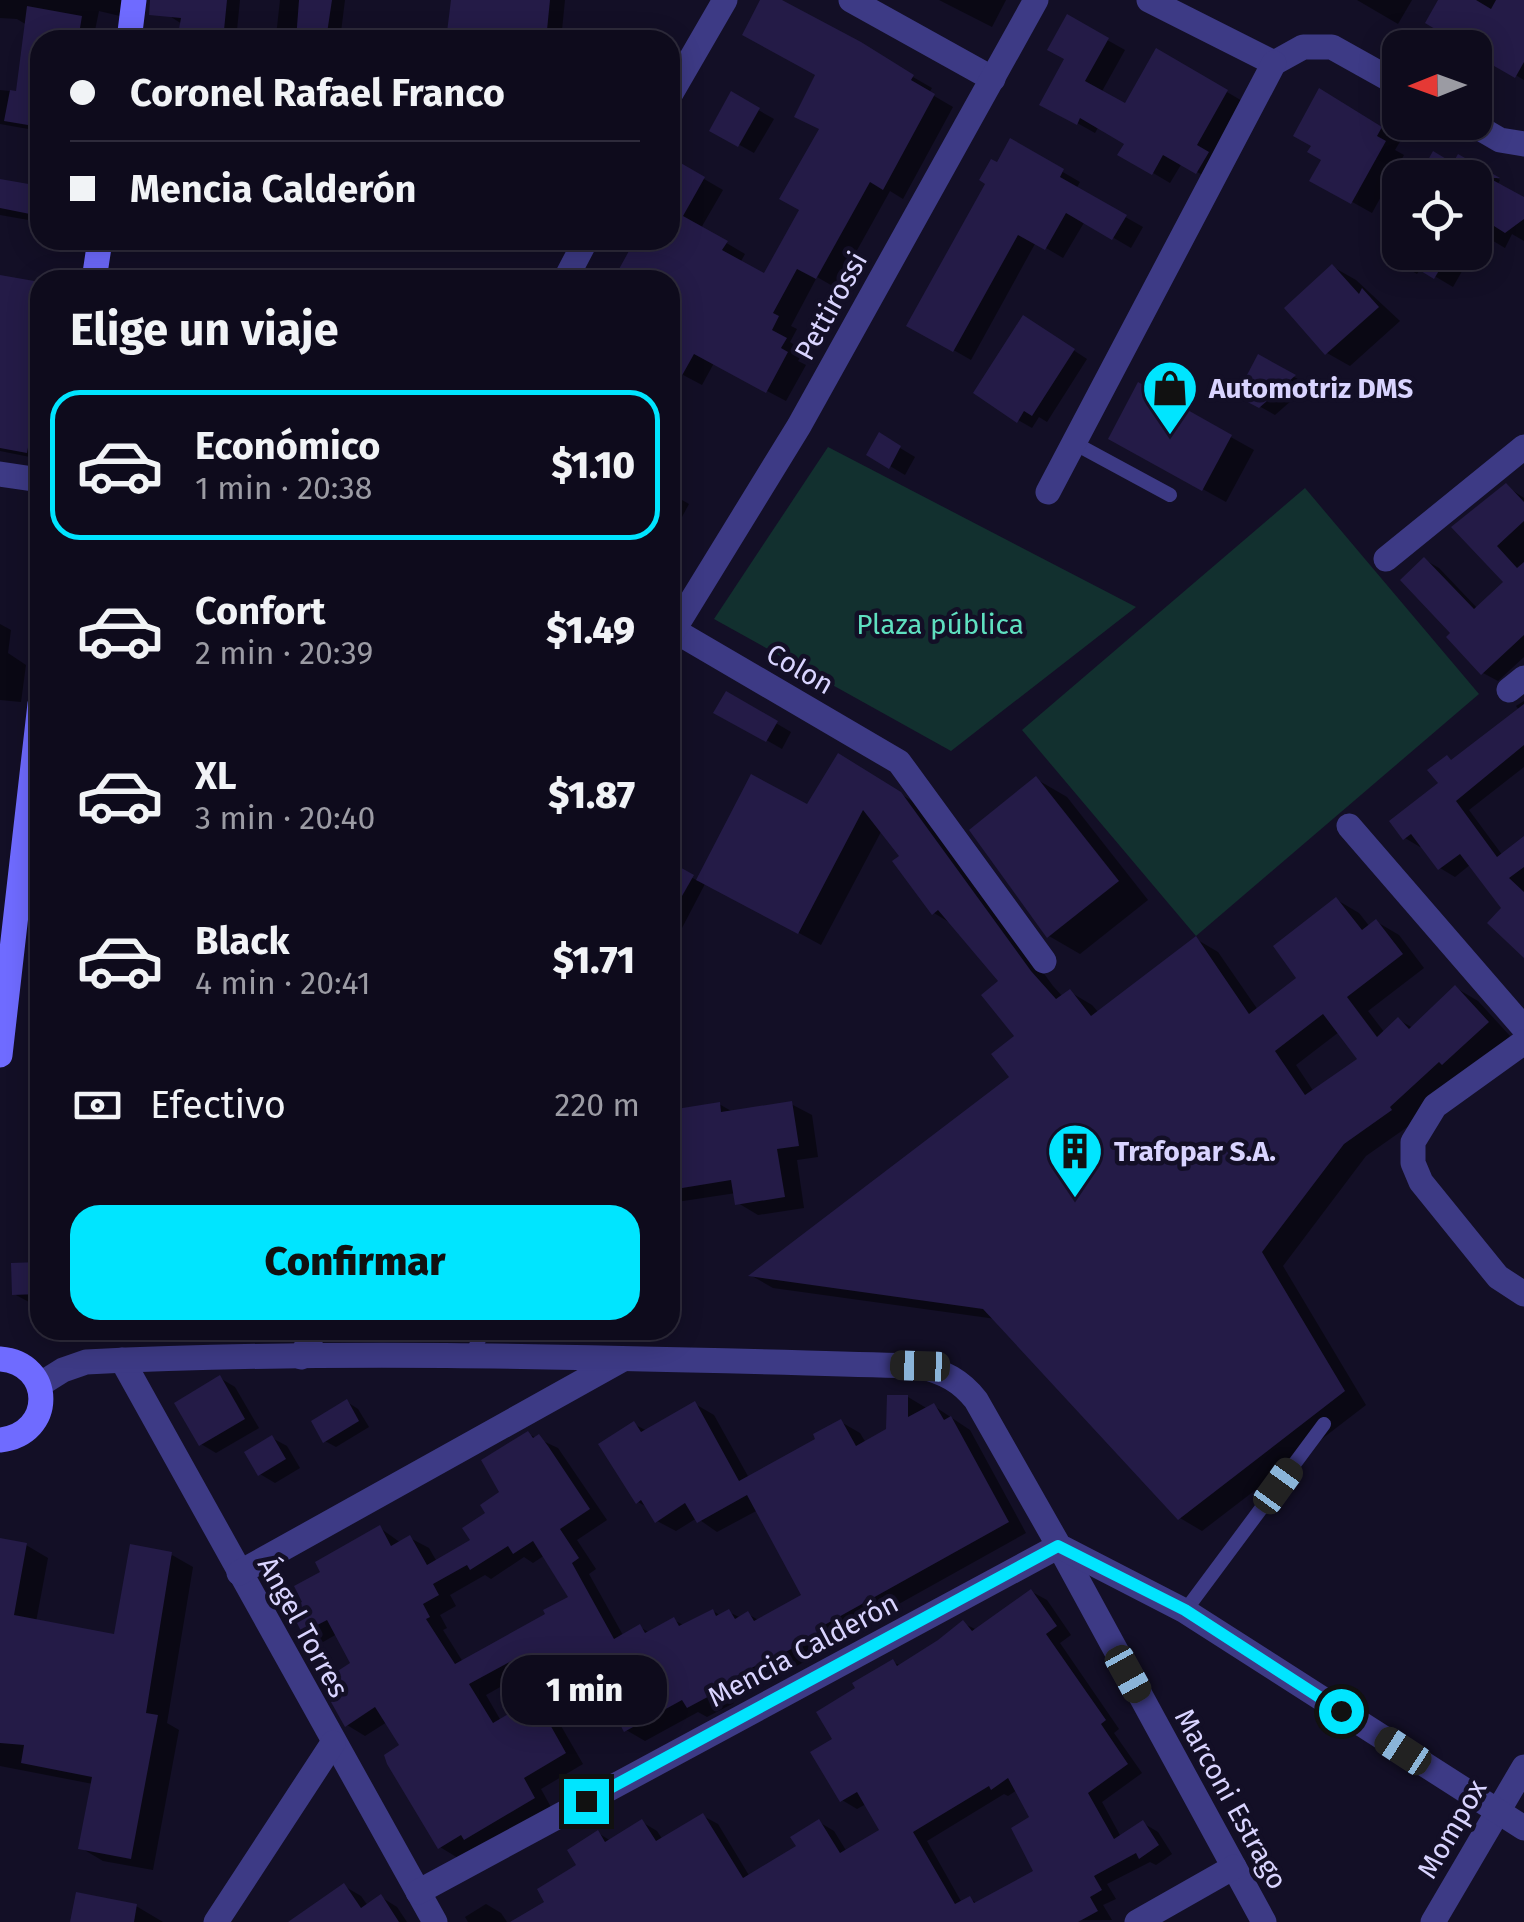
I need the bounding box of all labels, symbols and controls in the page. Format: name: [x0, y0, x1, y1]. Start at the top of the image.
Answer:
north arrow: [1382, 30, 1492, 140]
map controls: [1382, 30, 1492, 270]
text: Coronel Rafael Franco: [130, 70, 505, 116]
button: locate: [1382, 160, 1492, 270]
text: Mencia Calderón: [130, 166, 417, 212]
street label: Pettirossi: [788, 246, 874, 366]
text: Elige un viaje: [70, 303, 338, 357]
shop icon: Automotriz DMS: [1140, 358, 1200, 437]
place label: Automotriz DMS: [1208, 372, 1413, 405]
icon: car: [75, 420, 165, 510]
text: Económico: [195, 423, 380, 469]
text: $1.10: [552, 442, 635, 488]
text: 1 min · 20:38: [195, 469, 372, 507]
icon: car: [75, 585, 165, 675]
text: Confort: [195, 588, 325, 634]
text: $1.49: [546, 607, 635, 653]
park label: Plaza pública: [856, 608, 1024, 641]
text: 2 min · 20:39: [195, 634, 373, 672]
street label: Colon: [760, 637, 840, 701]
icon: car: [75, 750, 165, 840]
text: XL: [195, 753, 237, 799]
text: $1.87: [548, 772, 635, 818]
text: 3 min · 20:40: [195, 799, 375, 837]
icon: car: [75, 915, 165, 1005]
text: Black: [195, 918, 290, 964]
text: $1.71: [553, 937, 635, 983]
text: 4 min · 20:41: [195, 964, 371, 1002]
icon: cash: [70, 1078, 125, 1133]
text: Efectivo: [150, 1082, 286, 1128]
text: 220 m: [555, 1086, 640, 1124]
building icon: Trafopar S.A.: [1045, 1121, 1105, 1200]
place label: Trafopar S.A.: [1114, 1135, 1276, 1168]
button: Confirmar: [70, 1205, 640, 1320]
car: [889, 1350, 951, 1382]
car: [1248, 1453, 1308, 1519]
street label: Ángel Torres: [251, 1551, 355, 1703]
street label: Mencia Calderón: [702, 1586, 904, 1714]
car: [1100, 1640, 1156, 1708]
callout: 1 min: [504, 1656, 668, 1726]
text: 1 min: [546, 1671, 623, 1709]
route start: [1319, 1689, 1364, 1734]
street label: Marconi Estrago: [1168, 1703, 1294, 1895]
car: [1370, 1722, 1436, 1780]
street label: Mompox: [1411, 1773, 1494, 1884]
route end: [564, 1779, 609, 1824]

